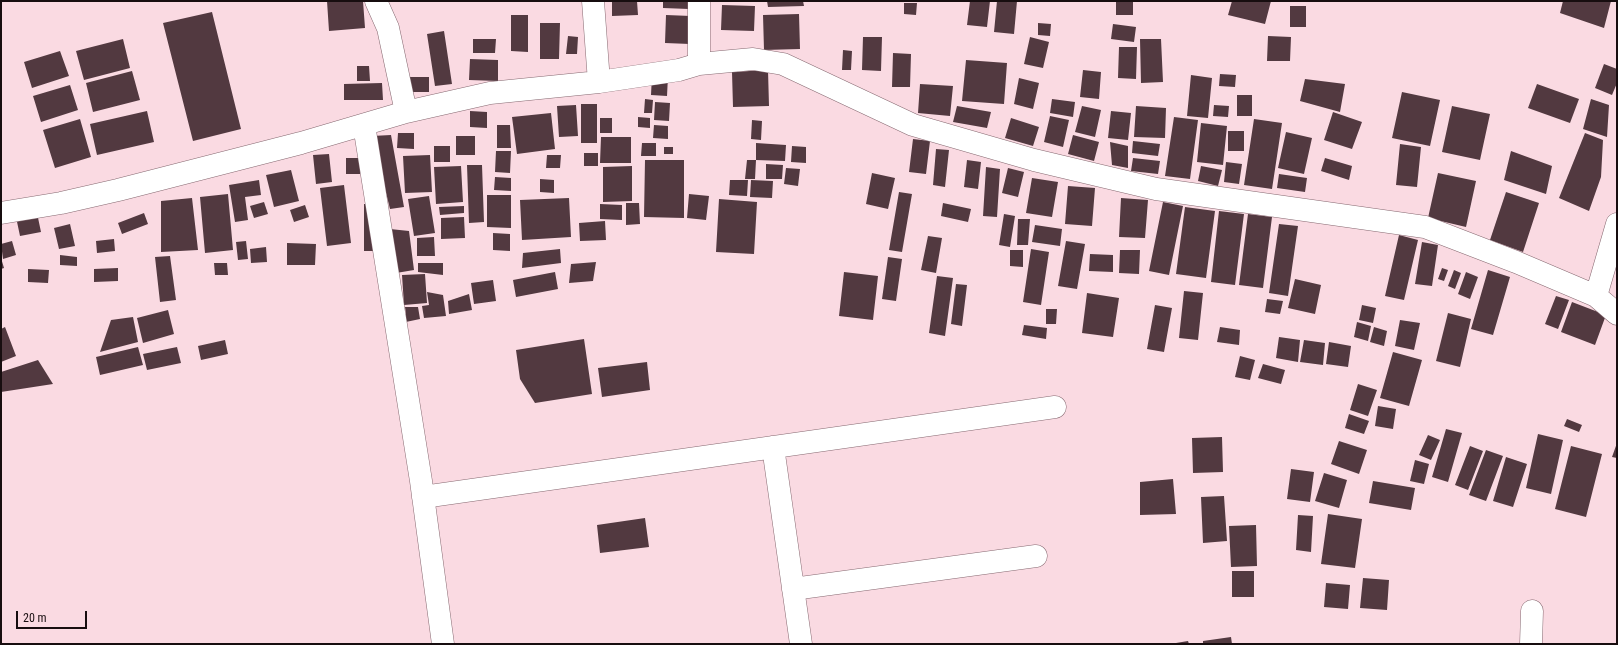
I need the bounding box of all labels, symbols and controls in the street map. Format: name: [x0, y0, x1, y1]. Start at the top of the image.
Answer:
scale bar: [18, 603, 89, 629]
text: 20 m: [23, 611, 47, 625]

